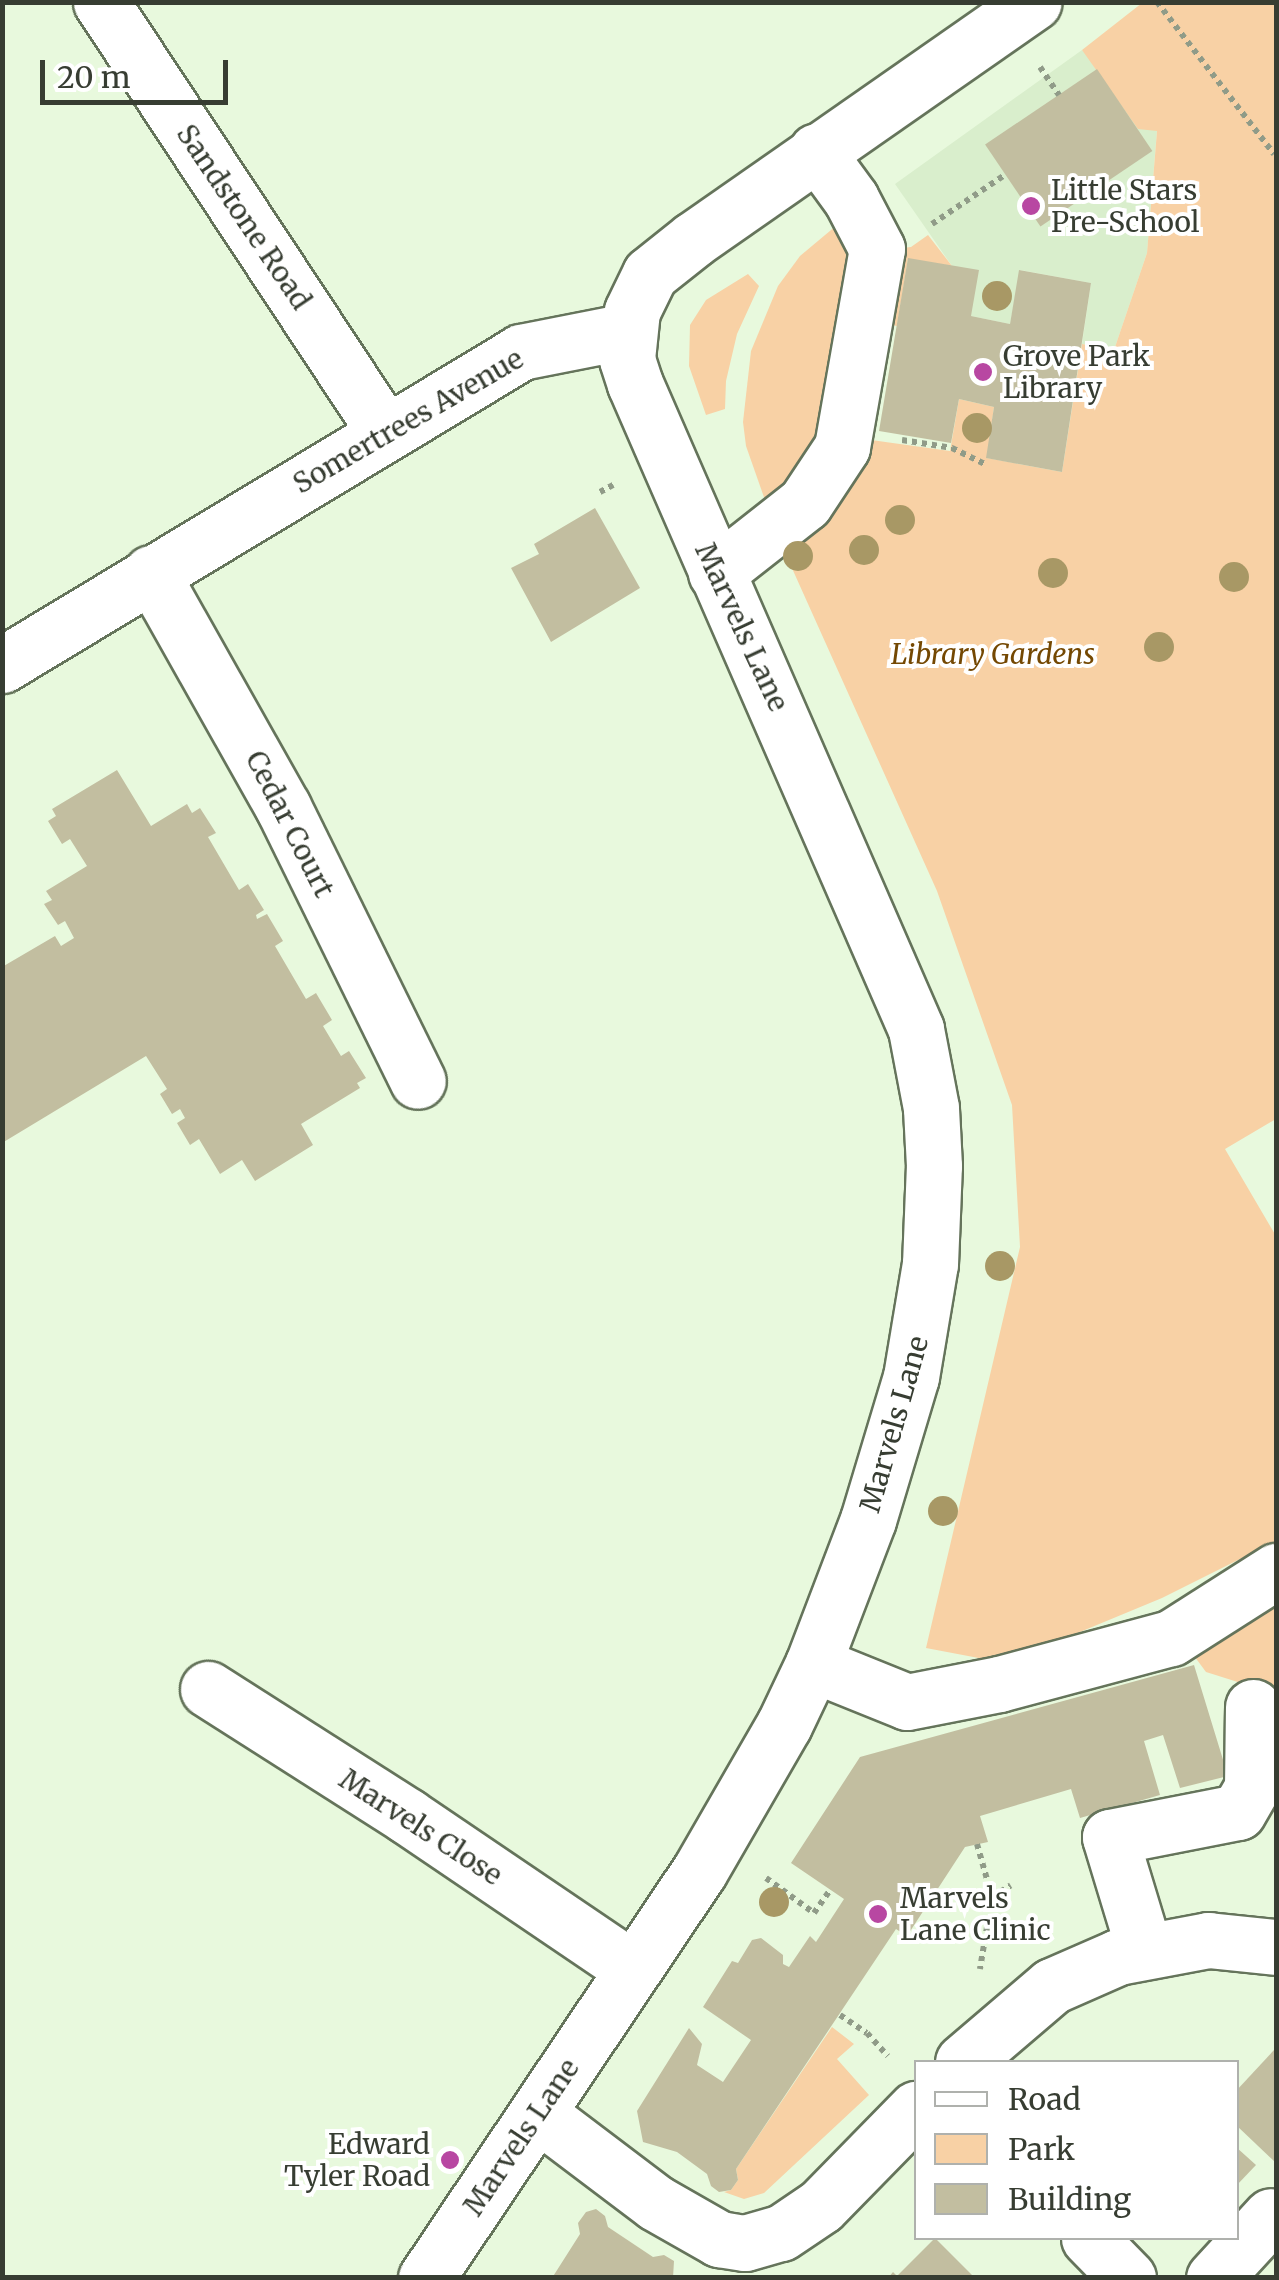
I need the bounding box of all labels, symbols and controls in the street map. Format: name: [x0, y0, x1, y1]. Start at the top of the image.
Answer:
scale bar: [45, 40, 232, 102]
text: 20 m: [57, 58, 130, 96]
street label: Sandstone Road: [170, 118, 318, 316]
place label: Little Stars Pre-School: [1051, 173, 1199, 239]
marker: Little Stars Pre-School: [1020, 195, 1042, 217]
place label: Grove Park Library: [1003, 339, 1150, 405]
street label: Somertrees Avenue: [287, 341, 529, 501]
marker: Grove Park Library: [972, 361, 994, 383]
street label: Marvels Lane: [688, 538, 796, 716]
park label: Library Gardens: [891, 637, 1095, 671]
street label: Cedar Court: [239, 745, 341, 903]
street label: Marvels Lane: [853, 1332, 935, 1516]
street label: Marvels Close: [333, 1762, 509, 1892]
place label: Marvels Lane Clinic: [900, 1881, 1051, 1947]
marker: Marvels Lane Clinic: [865, 1901, 891, 1927]
street label: Marvels Lane: [456, 2052, 586, 2222]
legend: [914, 2060, 1239, 2240]
text: Road: [1008, 2080, 1081, 2118]
place label: Edward Tyler Road: [284, 2127, 430, 2193]
text: Park: [1008, 2130, 1075, 2168]
marker: Edward Tyler Road: [439, 2149, 461, 2171]
text: Building: [1008, 2180, 1131, 2218]

